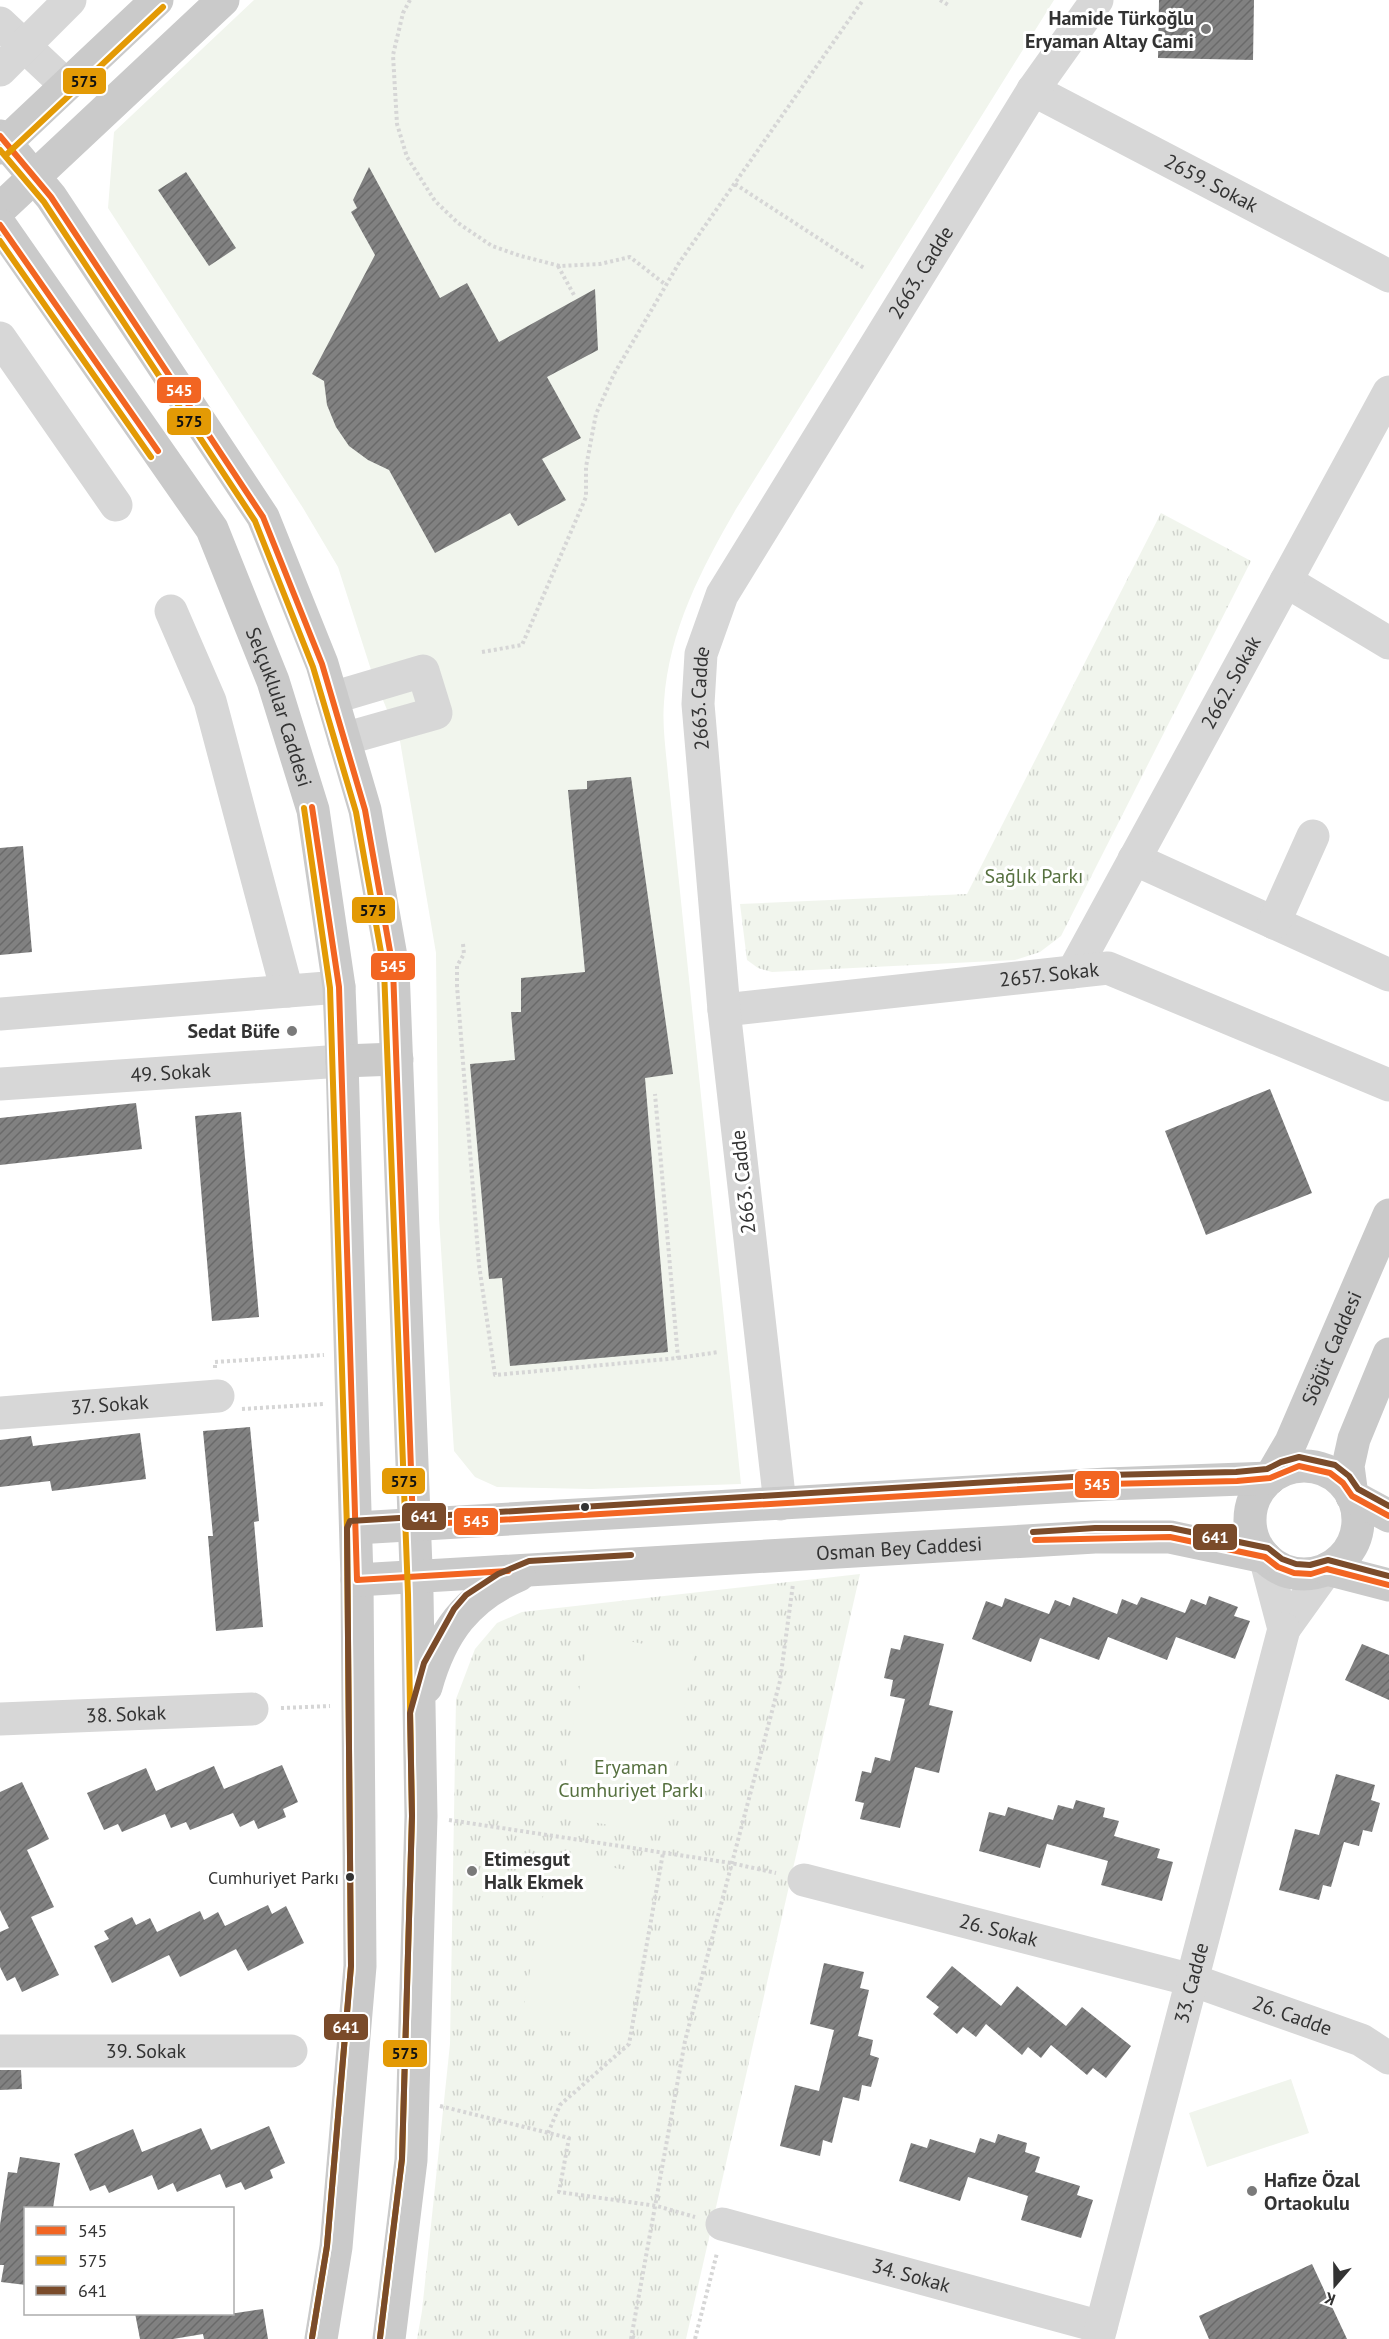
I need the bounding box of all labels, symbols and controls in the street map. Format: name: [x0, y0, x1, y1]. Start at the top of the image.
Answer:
place label: Hamide Türkoğlu Eryaman Altay Cami: [1025, 5, 1194, 54]
marker: Hamide Türkoğlu Eryaman Altay Cami: [1199, 22, 1213, 36]
line badge: 575: [62, 67, 107, 95]
text: 575: [70, 71, 98, 91]
street label: 2659. Sokak: [1160, 148, 1263, 218]
street label: 2663. Cadde: [882, 221, 959, 324]
line badge: 545: [156, 376, 202, 404]
text: 545: [165, 380, 193, 400]
line badge: 575: [166, 407, 212, 436]
text: 575: [175, 411, 203, 431]
street label: Selçuklular Caddesi: [240, 623, 318, 790]
street label: 2662. Sokak: [1195, 631, 1267, 733]
street label: 2663. Cadde: [685, 642, 716, 751]
park label: Sağlık Parkı: [985, 863, 1083, 889]
line badge: 575: [351, 896, 396, 924]
text: 575: [359, 900, 387, 920]
line badge: 545: [370, 952, 416, 981]
text: 545: [379, 956, 407, 976]
street label: 2657. Sokak: [998, 956, 1101, 993]
place label: Sedat Büfe: [187, 1018, 280, 1044]
marker: Sedat Büfe: [285, 1024, 299, 1038]
street label: 49. Sokak: [130, 1057, 212, 1088]
street label: 2663. Cadde: [725, 1129, 761, 1235]
street label: Söğüt Caddesi: [1296, 1287, 1368, 1409]
street label: 37. Sokak: [70, 1388, 150, 1420]
line badge: 575: [381, 1467, 426, 1495]
line badge: 545: [1074, 1470, 1120, 1499]
text: 575: [390, 1471, 418, 1491]
text: 545: [1083, 1474, 1111, 1494]
unlabelled marker: [579, 1501, 591, 1513]
line badge: 641: [401, 1502, 447, 1531]
text: 641: [410, 1506, 438, 1526]
line badge: 545: [453, 1507, 499, 1536]
text: 545: [462, 1511, 490, 1531]
line badge: 641: [1192, 1523, 1238, 1551]
text: 641: [1201, 1527, 1229, 1547]
street label: Osman Bey Caddesi: [815, 1531, 983, 1566]
street label: 38. Sokak: [85, 1699, 167, 1729]
park label: Eryaman Cumhuriyet Parkı: [558, 1754, 704, 1803]
place label: Etimesgut Halk Ekmek: [484, 1846, 584, 1895]
marker: Etimesgut Halk Ekmek: [465, 1864, 479, 1878]
place label: Cumhuriyet Parkı: [208, 1866, 339, 1889]
marker: Cumhuriyet Parkı: [344, 1871, 356, 1883]
street label: 26. Sokak: [956, 1908, 1041, 1953]
street label: 33. Cadde: [1168, 1940, 1214, 2026]
street label: 26. Cadde: [1249, 1990, 1335, 2042]
line badge: 641: [323, 2013, 369, 2041]
text: 641: [332, 2017, 360, 2037]
street label: 39. Sokak: [106, 2038, 187, 2064]
line badge: 575: [382, 2039, 428, 2068]
text: 575: [391, 2043, 419, 2063]
place label: Hafize Özal Ortaokulu: [1264, 2167, 1360, 2216]
marker: Hafize Özal Ortaokulu: [1245, 2184, 1259, 2198]
legend: [24, 2207, 234, 2315]
text: 545: [78, 2219, 107, 2242]
text: 575: [78, 2249, 107, 2272]
street label: 34. Sokak: [869, 2252, 954, 2299]
north arrow: [1305, 2255, 1365, 2315]
text: 641: [78, 2279, 107, 2302]
text: K: [1322, 2288, 1338, 2310]

